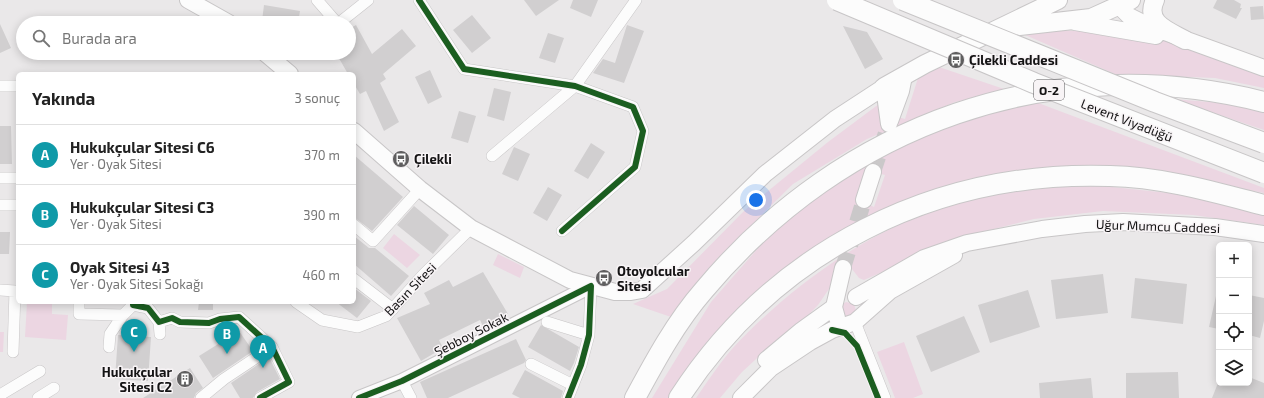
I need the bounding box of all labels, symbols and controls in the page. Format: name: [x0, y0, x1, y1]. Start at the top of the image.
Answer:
search box: [16, 16, 356, 60]
icon: search: [30, 27, 52, 49]
text: Burada ara: [62, 29, 137, 47]
bus stop icon: Çilekli Caddesi: [946, 50, 966, 70]
place label: Çilekli Caddesi: [969, 52, 1058, 69]
road number: O-2: [1034, 80, 1064, 100]
text: Yakında: [32, 88, 95, 108]
text: 3 sonuç: [295, 90, 340, 106]
street label: Levent Viyadüğü: [1079, 95, 1175, 145]
text: Hukukçular Sitesi C6: [70, 138, 215, 156]
text: A: [41, 147, 49, 163]
text: 370 m: [304, 147, 340, 163]
bus stop icon: Çilekli: [391, 149, 411, 169]
place label: Çilekli: [414, 151, 452, 168]
text: Yer · Oyak Sitesi: [70, 156, 162, 172]
your location: [746, 190, 766, 210]
text: Hukukçular Sitesi C3: [70, 198, 214, 216]
text: B: [41, 207, 49, 223]
text: 390 m: [303, 207, 340, 223]
text: Yer · Oyak Sitesi: [70, 216, 162, 232]
street label: Uğur Mumcu Caddesi: [1096, 216, 1220, 236]
map controls: [1216, 242, 1252, 386]
button: +: [1216, 242, 1252, 278]
text: Oyak Sitesi 43: [70, 258, 170, 276]
street label: Basın Sitesi: [381, 259, 439, 319]
place label: Otoyolcular Sitesi: [617, 263, 690, 294]
text: C: [41, 267, 49, 283]
text: 460 m: [302, 267, 340, 283]
bus stop icon: Otoyolcular Sitesi: [594, 268, 614, 288]
text: Yer · Oyak Sitesi Sokağı: [70, 276, 203, 292]
button: −: [1216, 278, 1252, 314]
street label: Şebboy Sokak: [431, 308, 511, 360]
button: locate: [1216, 314, 1252, 350]
pin: C: [121, 319, 147, 352]
pin: B: [214, 321, 240, 354]
pin: A: [250, 335, 276, 368]
button: layers: [1216, 350, 1252, 386]
place label: Hukukçular Sitesi C2: [102, 364, 172, 395]
building icon: Hukukçular Sitesi C2: [175, 369, 195, 389]

